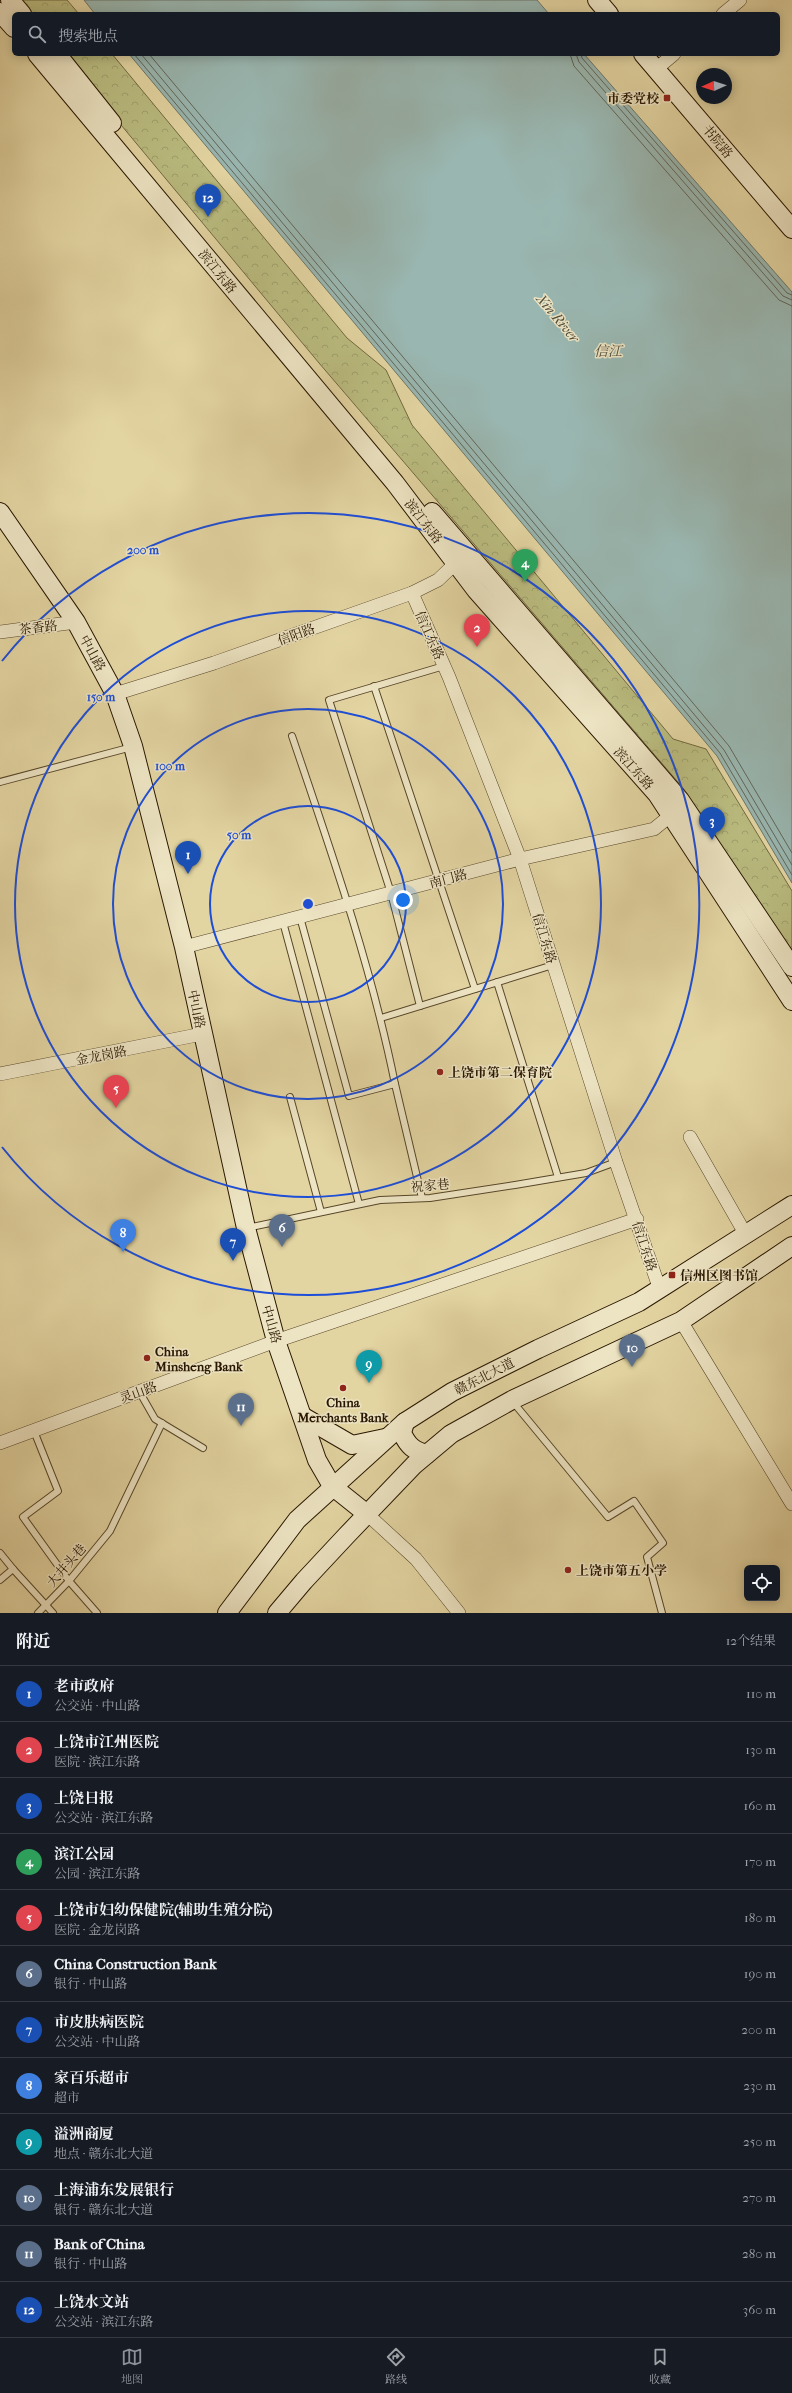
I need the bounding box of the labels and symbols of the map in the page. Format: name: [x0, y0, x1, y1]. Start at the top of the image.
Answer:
north arrow: [696, 68, 732, 104]
place label: 市委党校: [607, 91, 659, 106]
marker: 市委党校: [662, 93, 672, 103]
street label: 书院路: [699, 122, 736, 161]
pin: 12: [195, 184, 221, 217]
street label: 滨江东路: [195, 246, 240, 296]
water label: Xin River: [532, 290, 584, 347]
water label: 信江: [594, 343, 624, 360]
street label: 滨江东路: [402, 496, 446, 546]
text: 200 m: [127, 543, 160, 557]
pin: 4: [512, 549, 538, 582]
street label: 信江东路: [412, 608, 447, 662]
pin: 2: [464, 614, 490, 647]
street label: 茶香路: [18, 618, 58, 637]
street label: 信阳路: [275, 621, 317, 648]
street label: 中山路: [77, 633, 109, 674]
text: 150 m: [87, 690, 116, 704]
street label: 滨江东路: [611, 744, 657, 793]
text: 100 m: [155, 759, 186, 773]
pin: 3: [699, 807, 725, 840]
text: 50 m: [227, 828, 252, 842]
pin: 1: [175, 841, 201, 874]
street label: 南门路: [427, 866, 469, 891]
your location: [393, 890, 413, 910]
centre of rings: [301, 897, 315, 911]
street label: 信江东路: [530, 911, 559, 965]
street label: 中山路: [185, 988, 208, 1030]
street label: 金龙岗路: [74, 1043, 128, 1068]
place label: 上饶市第二保育院: [448, 1065, 552, 1080]
marker: 上饶市第二保育院: [435, 1067, 445, 1077]
pin: 5: [103, 1075, 129, 1108]
street label: 祝家巷: [410, 1176, 450, 1195]
pin: 6: [269, 1214, 295, 1247]
pin: 8: [110, 1219, 136, 1252]
street label: 信江东路: [629, 1219, 660, 1273]
pin: 7: [220, 1228, 246, 1261]
place label: 信州区图书馆: [680, 1268, 758, 1283]
marker: 信州区图书馆: [667, 1270, 677, 1280]
street label: 中山路: [259, 1303, 284, 1345]
pin: 10: [619, 1334, 645, 1367]
place label: China Minsheng Bank: [154, 1344, 244, 1375]
pin: 9: [356, 1350, 382, 1383]
marker: China Minsheng Bank: [142, 1353, 152, 1363]
street label: 赣东北大道: [452, 1355, 517, 1398]
street label: 灵山路: [117, 1379, 159, 1406]
marker: China Merchants Bank: [338, 1383, 348, 1393]
pin: 11: [228, 1393, 254, 1426]
place label: China Merchants Bank: [296, 1395, 390, 1425]
street label: 大井头巷: [44, 1541, 89, 1590]
place label: 上饶市第五小学: [576, 1563, 667, 1578]
marker: 上饶市第五小学: [563, 1565, 573, 1575]

